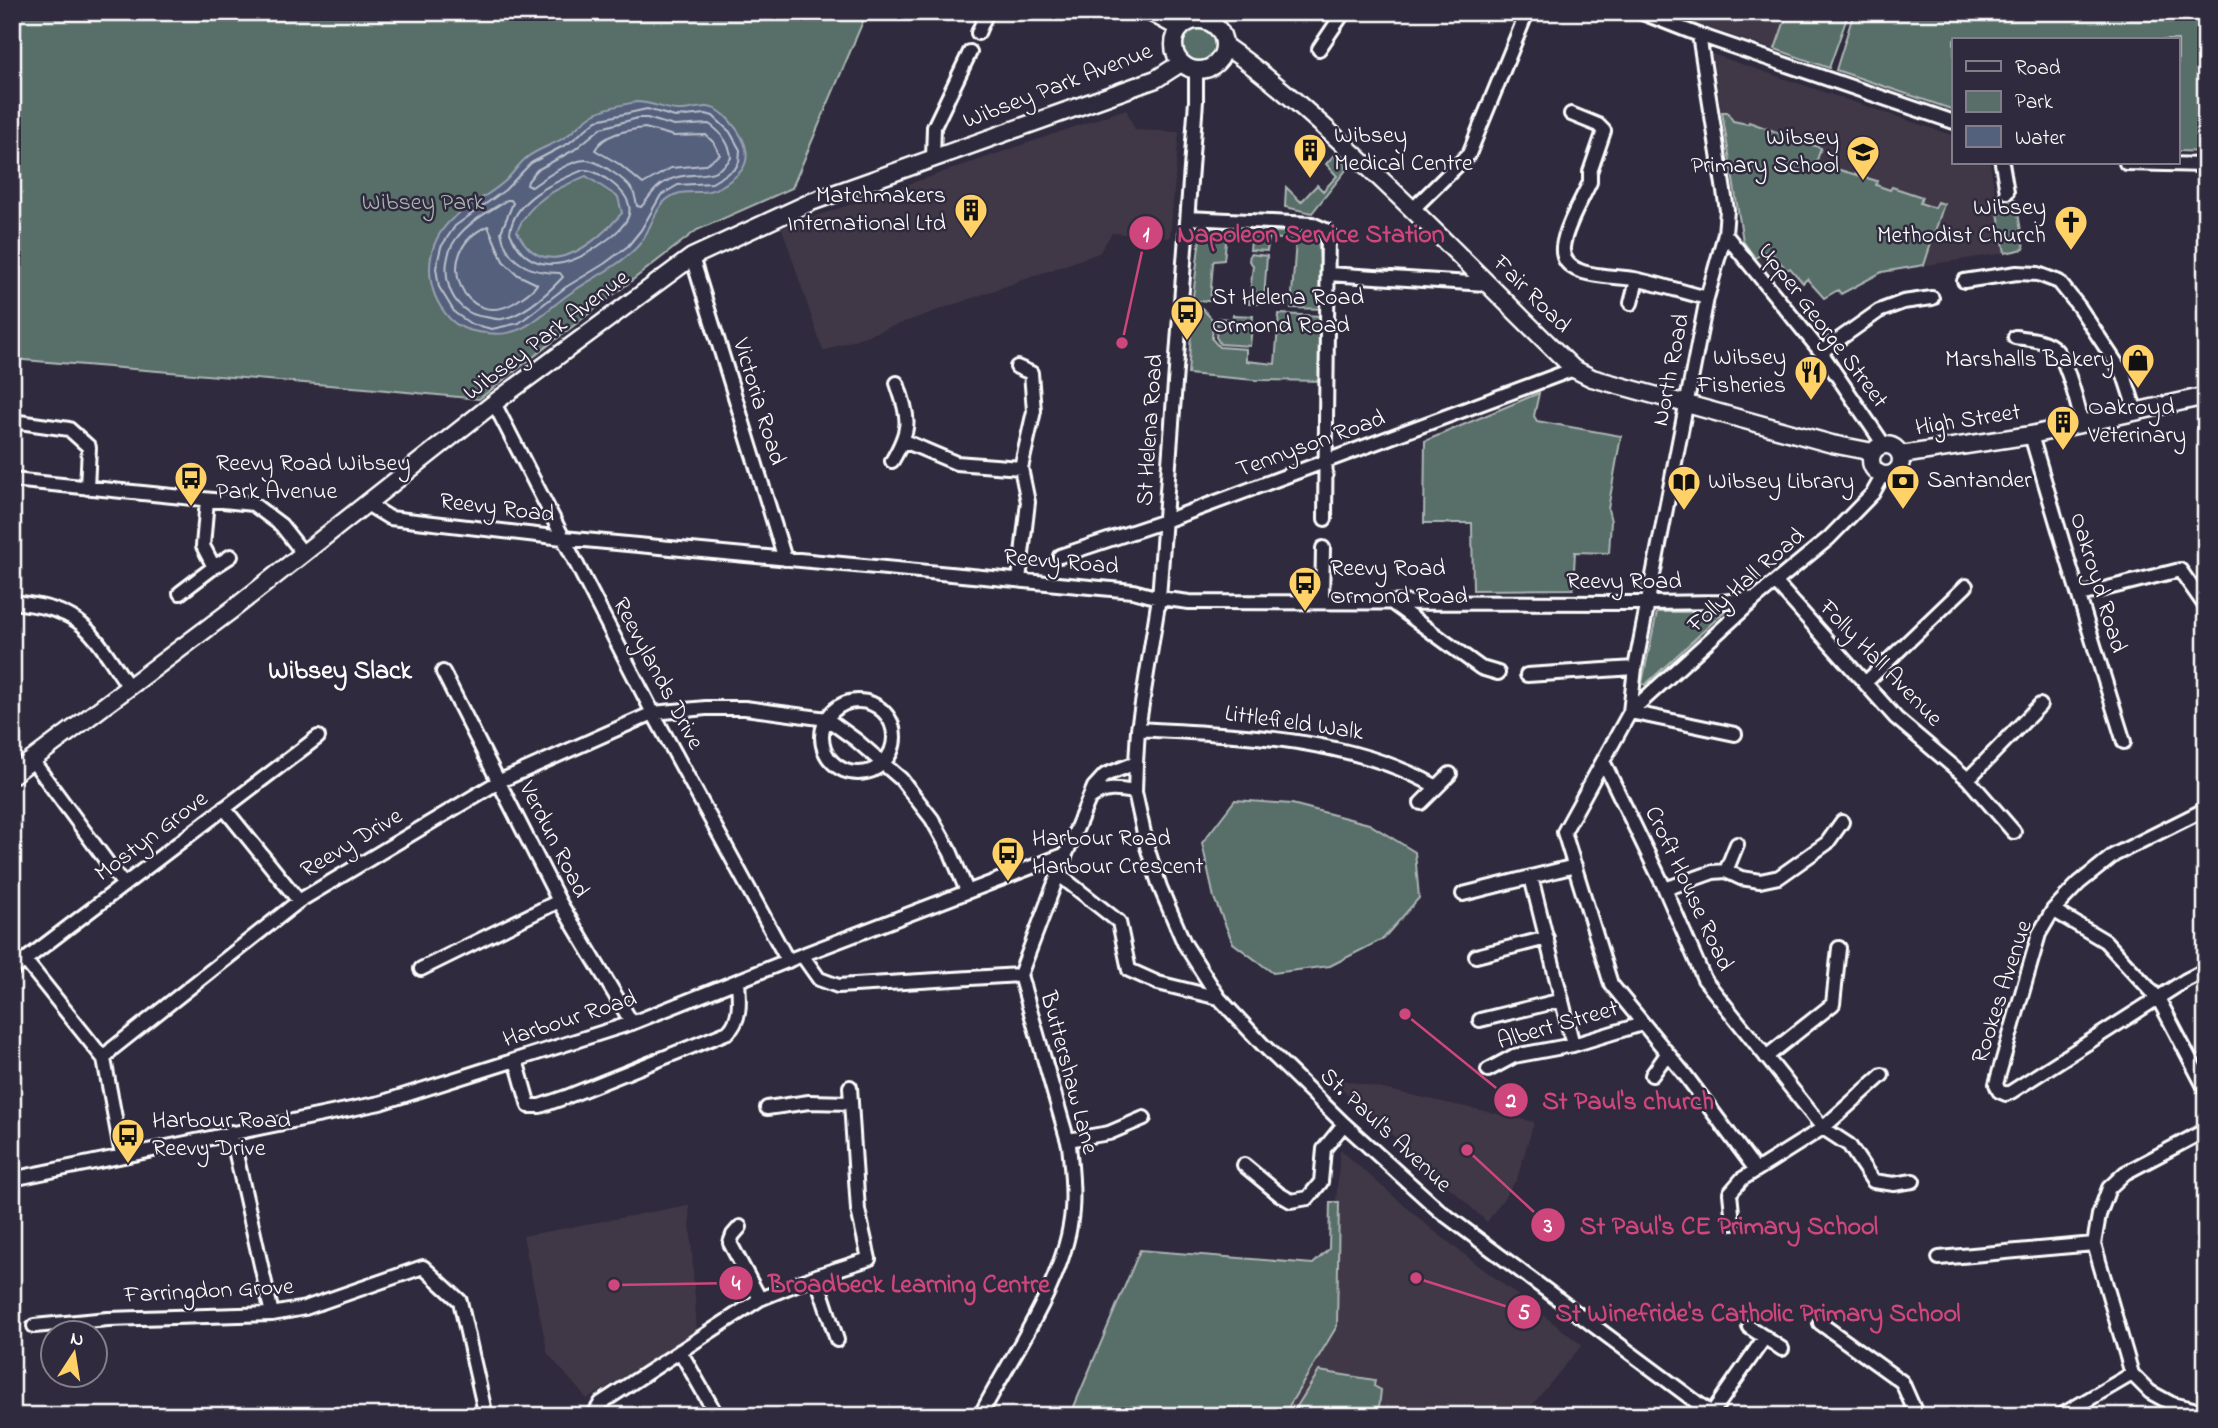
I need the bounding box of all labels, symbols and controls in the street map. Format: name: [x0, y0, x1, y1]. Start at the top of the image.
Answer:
street label: Wibsey Park Avenue: [958, 35, 1158, 140]
legend: [1952, 38, 2180, 164]
text: Road: [2015, 54, 2061, 84]
text: Park: [2015, 88, 2054, 118]
place label: Wibsey Medical Centre: [1334, 119, 1473, 182]
place label: Wibsey Primary School: [1691, 121, 1839, 185]
text: Water: [2015, 124, 2066, 154]
building icon: Wibsey Medical Centre: [1291, 131, 1329, 180]
school or university icon: Wibsey Primary School: [1844, 133, 1882, 182]
place label: Matchmakers International Ltd: [787, 179, 947, 242]
park label: Wibsey Park: [362, 186, 485, 222]
building icon: Matchmakers International Ltd: [952, 191, 990, 240]
place label: Wibsey Methodist Church: [1877, 191, 2046, 254]
church icon: Wibsey Methodist Church: [2052, 203, 2090, 252]
callout: Napoleon Service Station: [1128, 210, 1458, 257]
text: Napoleon Service Station: [1177, 217, 1445, 255]
text: 1: [1143, 221, 1150, 251]
street label: Upper George Street: [1748, 236, 1896, 416]
street label: Fair Road: [1483, 247, 1579, 343]
street label: Wibsey Park Avenue: [457, 262, 638, 411]
place label: St Helena Road Ormond Road: [1212, 281, 1364, 344]
bus stop icon: St Helena Road Ormond Road: [1168, 293, 1206, 342]
street label: North Road: [1644, 310, 1700, 429]
street label: Victoria Road: [722, 333, 794, 470]
place label: Wibsey Fisheries: [1696, 341, 1786, 404]
shop icon: Marshalls Bakery: [2119, 341, 2157, 390]
place label: Marshalls Bakery: [1945, 343, 2114, 379]
street label: St Helena Road: [1128, 352, 1174, 507]
restaurant icon: Wibsey Fisheries: [1792, 353, 1830, 402]
place label: Oakroyd Veterinary: [2087, 391, 2186, 455]
street label: High Street: [1913, 395, 2023, 447]
street label: Tennyson Road: [1232, 402, 1391, 489]
building icon: Oakroyd Veterinary: [2044, 403, 2082, 452]
place label: Reevy Road Wibsey Park Avenue: [216, 447, 411, 510]
bus stop icon: Reevy Road Wibsey Park Avenue: [172, 459, 210, 508]
bank icon: Santander: [1884, 462, 1922, 511]
library icon: Wibsey Library: [1665, 463, 1703, 512]
place label: Santander: [1927, 464, 2032, 499]
place label: Wibsey Library: [1708, 465, 1854, 501]
street label: Reevy Road: [437, 485, 557, 534]
street label: Oakroyd Road: [2058, 509, 2135, 658]
street label: Folly Hall Road: [1680, 520, 1815, 643]
street label: Reevy Road: [1002, 541, 1121, 587]
place label: Reevy Road Ormond Road: [1330, 552, 1468, 615]
bus stop icon: Reevy Road Ormond Road: [1286, 564, 1324, 613]
street label: Reevy Road: [1566, 565, 1682, 601]
street label: Reevylands Drive: [601, 592, 712, 757]
street label: Folly Hall Avenue: [1809, 592, 1950, 736]
district label: Wibsey Slack: [268, 653, 412, 691]
street label: Littlefield Walk: [1222, 697, 1366, 751]
street label: Verdun Road: [508, 775, 598, 905]
street label: Mostyn Grove: [88, 782, 217, 892]
street label: Reevy Drive: [294, 800, 410, 889]
street label: Croft House Road: [1634, 801, 1742, 978]
place label: Harbour Road Harbour Crescent: [1032, 822, 1203, 885]
bus stop icon: Harbour Road Harbour Crescent: [989, 834, 1027, 883]
street label: Rookes Avenue: [1963, 916, 2043, 1068]
street label: Harbour Road: [499, 982, 642, 1058]
street label: Buttershaw Lane: [1029, 987, 1107, 1158]
street label: Albert Street: [1493, 992, 1623, 1060]
street label: St. Paul's Avenue: [1311, 1060, 1459, 1202]
callout: St Paul's church: [1493, 1076, 1728, 1123]
text: St Paul's church: [1542, 1084, 1714, 1122]
text: 2: [1505, 1087, 1517, 1117]
place label: Harbour Road Reevy Drive: [152, 1104, 291, 1168]
bus stop icon: Harbour Road Reevy Drive: [109, 1116, 147, 1165]
callout: St Paul's CE Primary School: [1531, 1202, 1892, 1249]
text: St Paul's CE Primary School: [1580, 1209, 1878, 1247]
text: 3: [1543, 1212, 1553, 1242]
callout: Broadbeck Learning Centre: [719, 1260, 1064, 1307]
text: Broadbeck Learning Centre: [767, 1267, 1051, 1306]
street label: Farringdon Grove: [122, 1270, 295, 1314]
text: 4: [732, 1270, 741, 1300]
callout: St Winefride's Catholic Primary School: [1507, 1288, 1975, 1335]
text: St Winefride's Catholic Primary School: [1555, 1296, 1961, 1334]
text: 5: [1518, 1299, 1530, 1329]
north arrow: [38, 1320, 108, 1390]
text: N: [68, 1325, 86, 1354]

